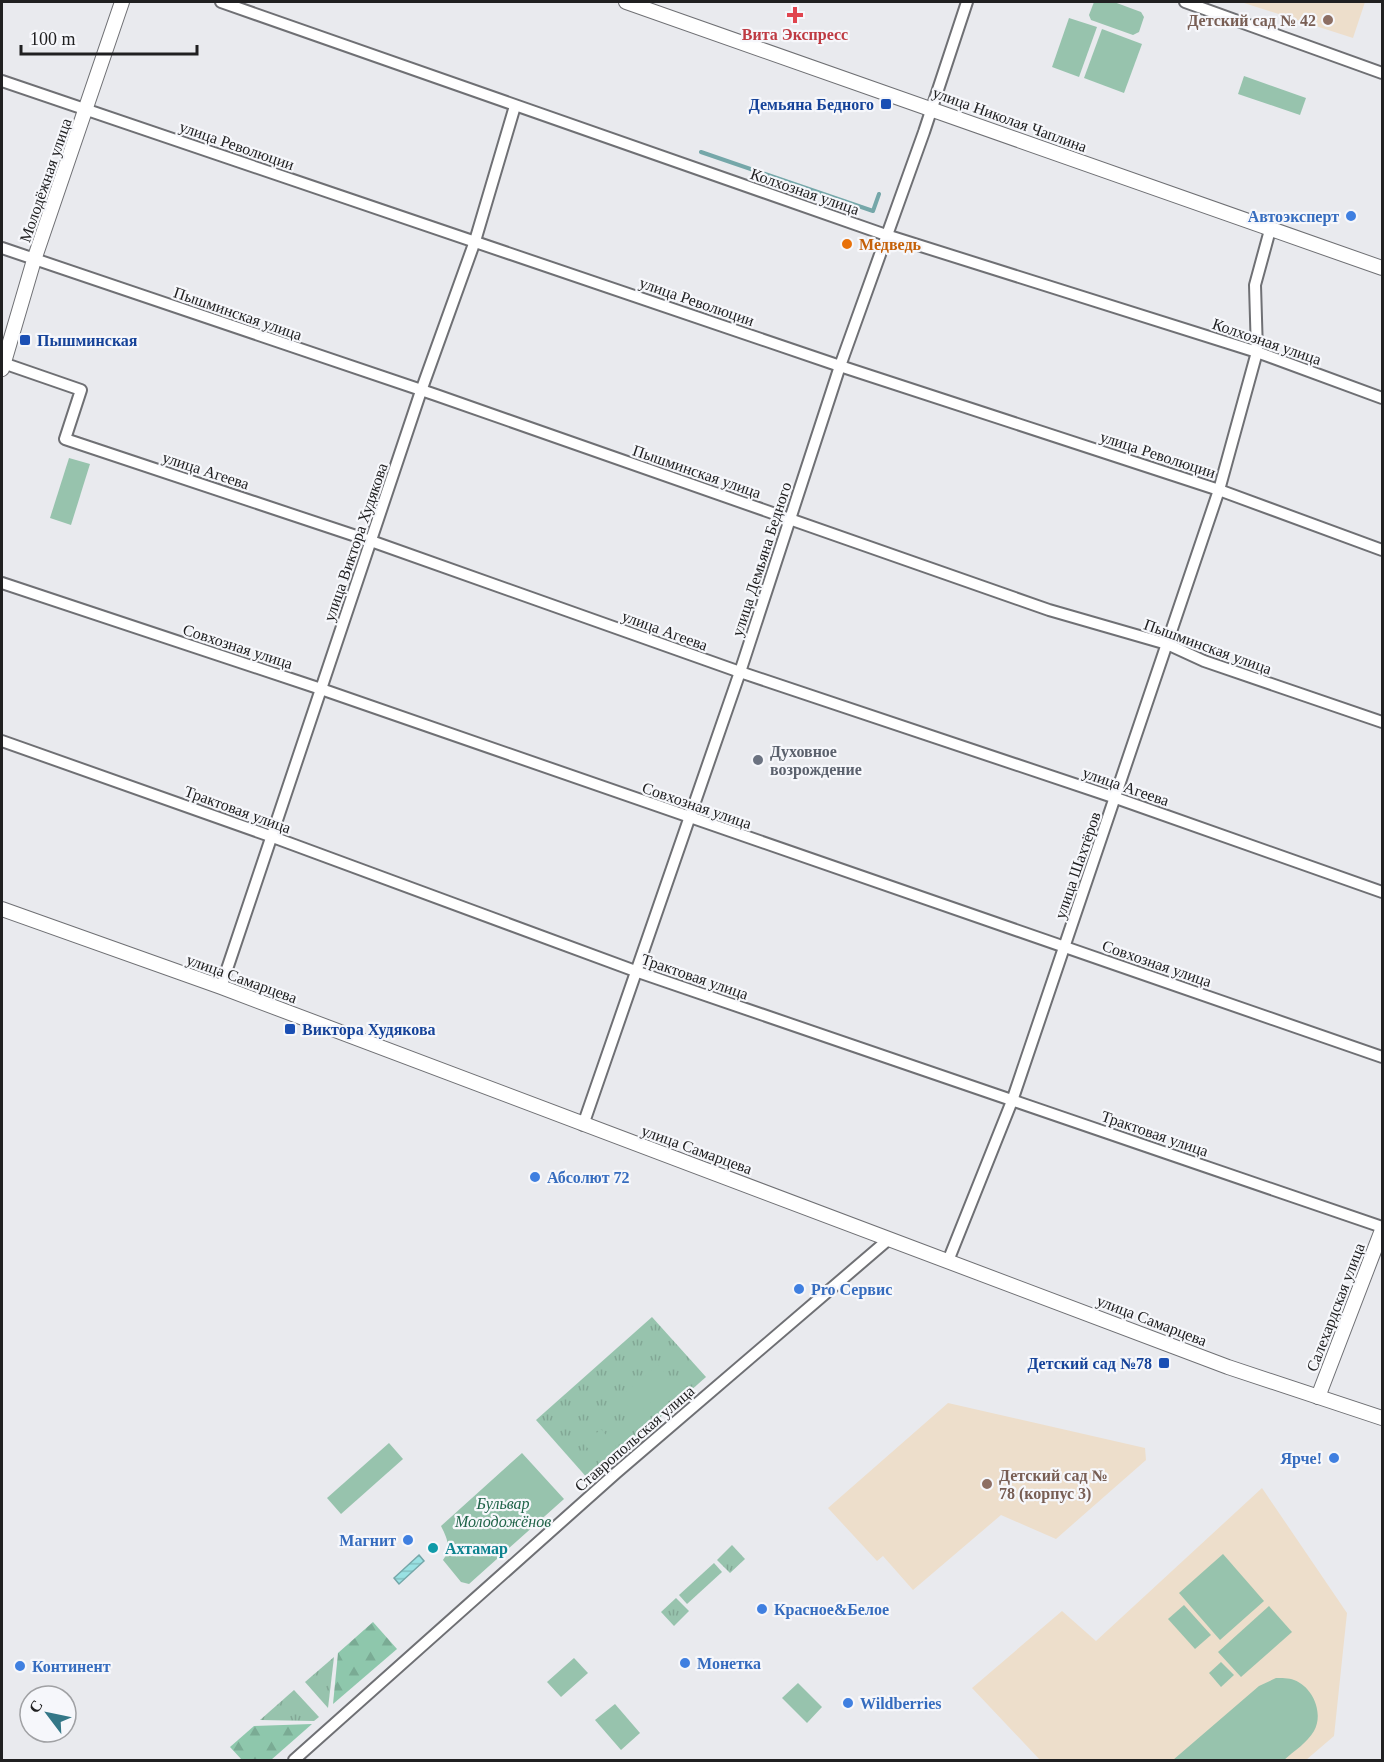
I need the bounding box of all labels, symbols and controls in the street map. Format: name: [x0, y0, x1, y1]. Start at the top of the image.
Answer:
marker: Вита Экспресс: [788, 8, 802, 22]
place label: Детский сад № 42: [1187, 12, 1316, 30]
marker: Детский сад № 42: [1321, 13, 1335, 27]
scale bar: [21, 18, 196, 56]
place label: Вита Экспресс: [742, 26, 848, 44]
text: 100 m: [30, 29, 76, 49]
street label: улица Николая Чаплина: [930, 84, 1089, 156]
place label: Демьяна Бедного: [749, 96, 874, 114]
marker: Демьяна Бедного: [879, 97, 893, 111]
street label: Молодёжная улица: [16, 116, 76, 245]
street label: улица Революции: [177, 118, 297, 174]
street label: Колхозная улица: [748, 165, 861, 219]
place label: Автоэксперт: [1248, 208, 1339, 226]
marker: Автоэксперт: [1344, 209, 1358, 223]
place label: Медведь: [859, 236, 922, 253]
marker: Медведь: [840, 237, 854, 251]
street label: улица Революции: [637, 274, 757, 330]
street label: Пышминская улица: [171, 284, 304, 344]
street label: Колхозная улица: [1210, 315, 1323, 369]
place label: Пышминская: [37, 332, 138, 349]
marker: Пышминская: [18, 333, 32, 347]
street label: улица Революции: [1098, 428, 1218, 482]
street label: Пышминская улица: [630, 442, 763, 502]
street label: улица Агеева: [160, 448, 251, 493]
street label: улица Виктора Худякова: [320, 461, 392, 624]
street label: улица Демьяна Бедного: [728, 480, 795, 639]
street label: улица Агеева: [619, 607, 710, 655]
street label: Пышминская улица: [1141, 615, 1274, 678]
street label: Совхозная улица: [180, 621, 295, 673]
place label: Духовное возрождение: [770, 743, 862, 779]
marker: Духовное возрождение: [751, 753, 765, 767]
street label: улица Агеева: [1080, 764, 1171, 810]
street label: Совхозная улица: [640, 779, 754, 833]
street label: Трактовая улица: [182, 782, 293, 838]
street label: улица Шахтёров: [1051, 809, 1105, 921]
street label: Совхозная улица: [1100, 937, 1214, 991]
street label: Трактовая улица: [639, 950, 751, 1004]
street label: улица Самарцева: [184, 951, 299, 1007]
place label: Виктора Худякова: [302, 1021, 436, 1039]
marker: Виктора Худякова: [283, 1022, 297, 1036]
street label: Трактовая улица: [1099, 1107, 1211, 1161]
street label: улица Самарцева: [639, 1122, 754, 1178]
place label: Абсолют 72: [547, 1169, 629, 1186]
marker: Абсолют 72: [528, 1170, 542, 1184]
street label: Салехардская улица: [1303, 1241, 1369, 1374]
place label: Pro Сервис: [811, 1281, 892, 1299]
marker: Pro Сервис: [792, 1282, 806, 1296]
street label: улица Самарцева: [1094, 1292, 1209, 1350]
place label: Детский сад №78: [1027, 1355, 1152, 1373]
marker: Детский сад №78: [1157, 1356, 1171, 1370]
street label: Ставропольская улица: [571, 1382, 698, 1496]
place label: Ярче!: [1280, 1450, 1322, 1468]
marker: Ярче!: [1327, 1451, 1341, 1465]
place label: Детский сад № 78 (корпус 3): [999, 1467, 1108, 1503]
marker: Детский сад № 78 (корпус 3): [980, 1477, 994, 1491]
park label: Бульвар Молодожёнов: [454, 1495, 551, 1530]
place label: Магнит: [339, 1532, 396, 1549]
marker: Магнит: [401, 1533, 415, 1547]
place label: Ахтамар: [445, 1540, 508, 1558]
marker: Ахтамар: [426, 1541, 440, 1555]
place label: Красное&Белое: [774, 1601, 889, 1619]
marker: Красное&Белое: [755, 1602, 769, 1616]
place label: Монетка: [697, 1655, 761, 1672]
marker: Монетка: [678, 1656, 692, 1670]
place label: Континент: [32, 1658, 111, 1675]
marker: Континент: [13, 1659, 27, 1673]
north arrow: [18, 1684, 78, 1744]
place label: Wildberries: [860, 1695, 941, 1712]
marker: Wildberries: [841, 1696, 855, 1710]
text: С: [25, 1697, 46, 1716]

